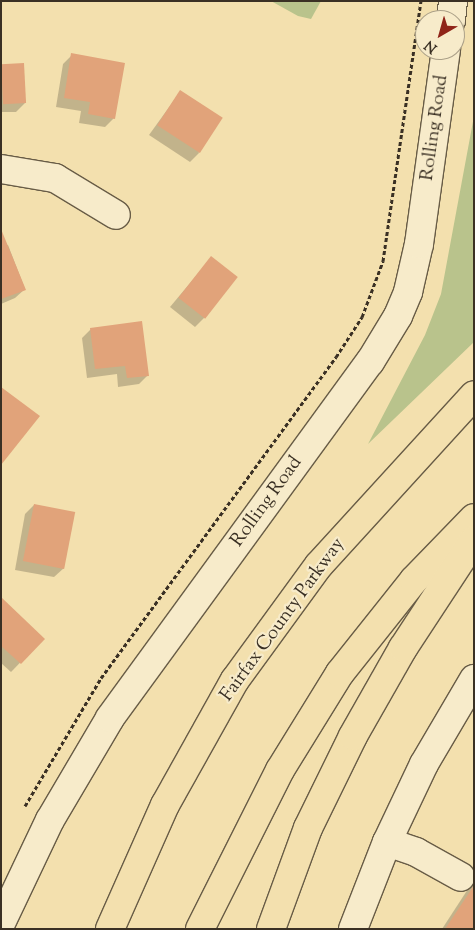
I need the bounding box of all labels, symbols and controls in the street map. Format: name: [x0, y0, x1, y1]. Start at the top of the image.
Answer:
north arrow: [415, 10, 465, 60]
text: N: [421, 35, 442, 57]
street label: Rolling Road: [416, 74, 454, 182]
street label: Rolling Road: [226, 452, 308, 552]
street label: Fairfax County Parkway: [216, 534, 350, 706]

